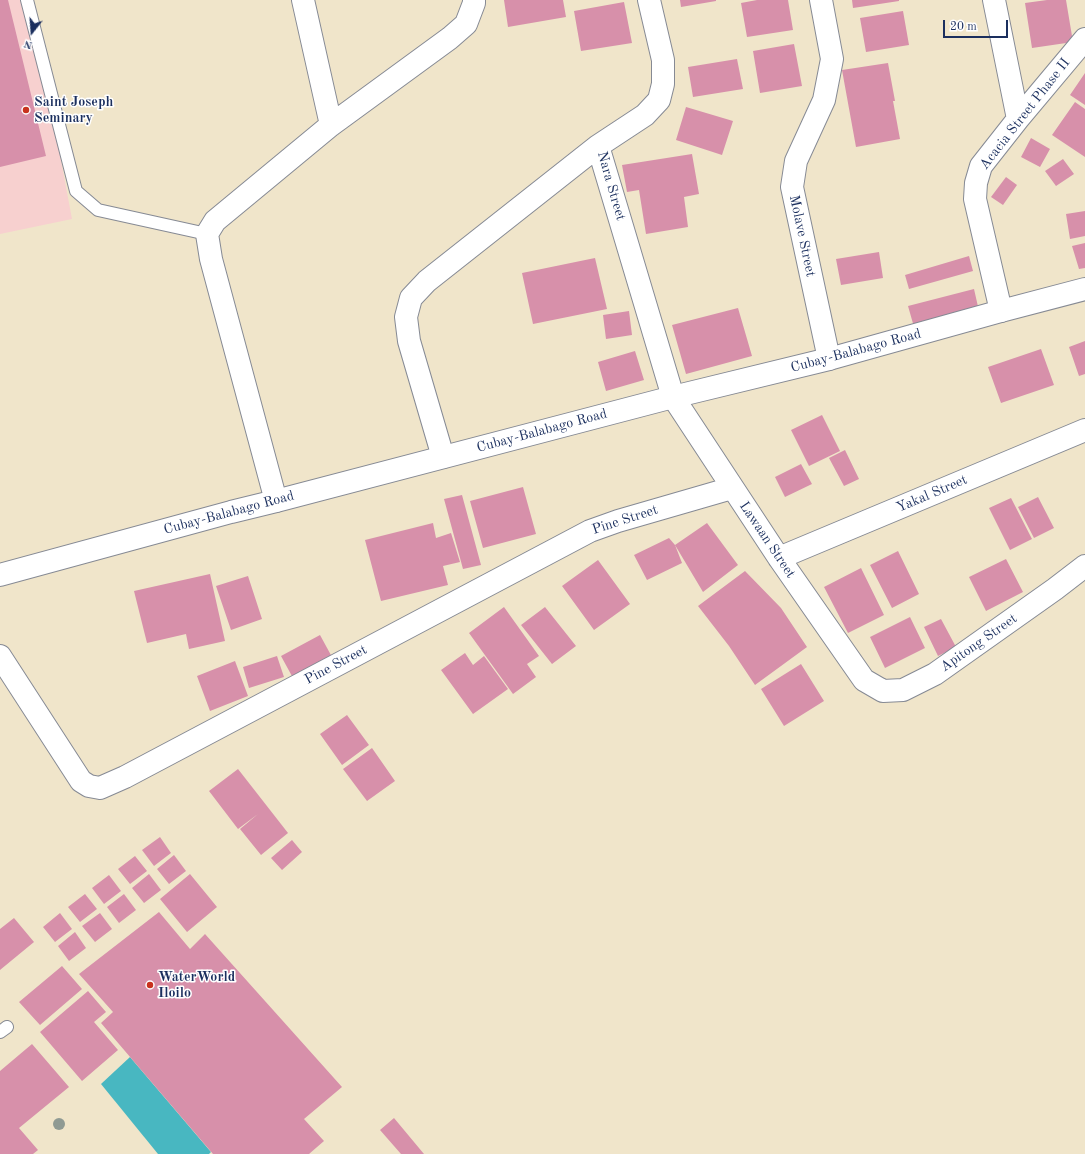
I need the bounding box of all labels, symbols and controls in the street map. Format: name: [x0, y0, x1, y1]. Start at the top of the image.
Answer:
north arrow: [12, 12, 52, 52]
scale bar: [945, 12, 1010, 38]
text: 20 m: [950, 21, 977, 33]
text: N: [23, 37, 34, 50]
street label: Acacia Street Phase II: [976, 55, 1074, 173]
place label: Saint Joseph Seminary: [34, 94, 113, 126]
marker: Saint Joseph Seminary: [21, 105, 31, 115]
street label: Nara Street: [593, 149, 629, 223]
street label: Molave Street: [785, 194, 819, 278]
street label: Cubay-Balabago Road: [789, 326, 923, 376]
street label: Cubay-Balabago Road: [475, 406, 609, 456]
street label: Yakal Street: [894, 472, 970, 516]
street label: Cubay-Balabago Road: [162, 488, 296, 538]
street label: Lawaan Street: [735, 498, 799, 582]
street label: Pine Street: [590, 501, 660, 539]
street label: Apitong Street: [937, 610, 1021, 676]
street label: Pine Street: [302, 642, 370, 688]
place label: WaterWorld Iloilo: [158, 969, 235, 1002]
marker: WaterWorld Iloilo: [145, 980, 155, 990]

